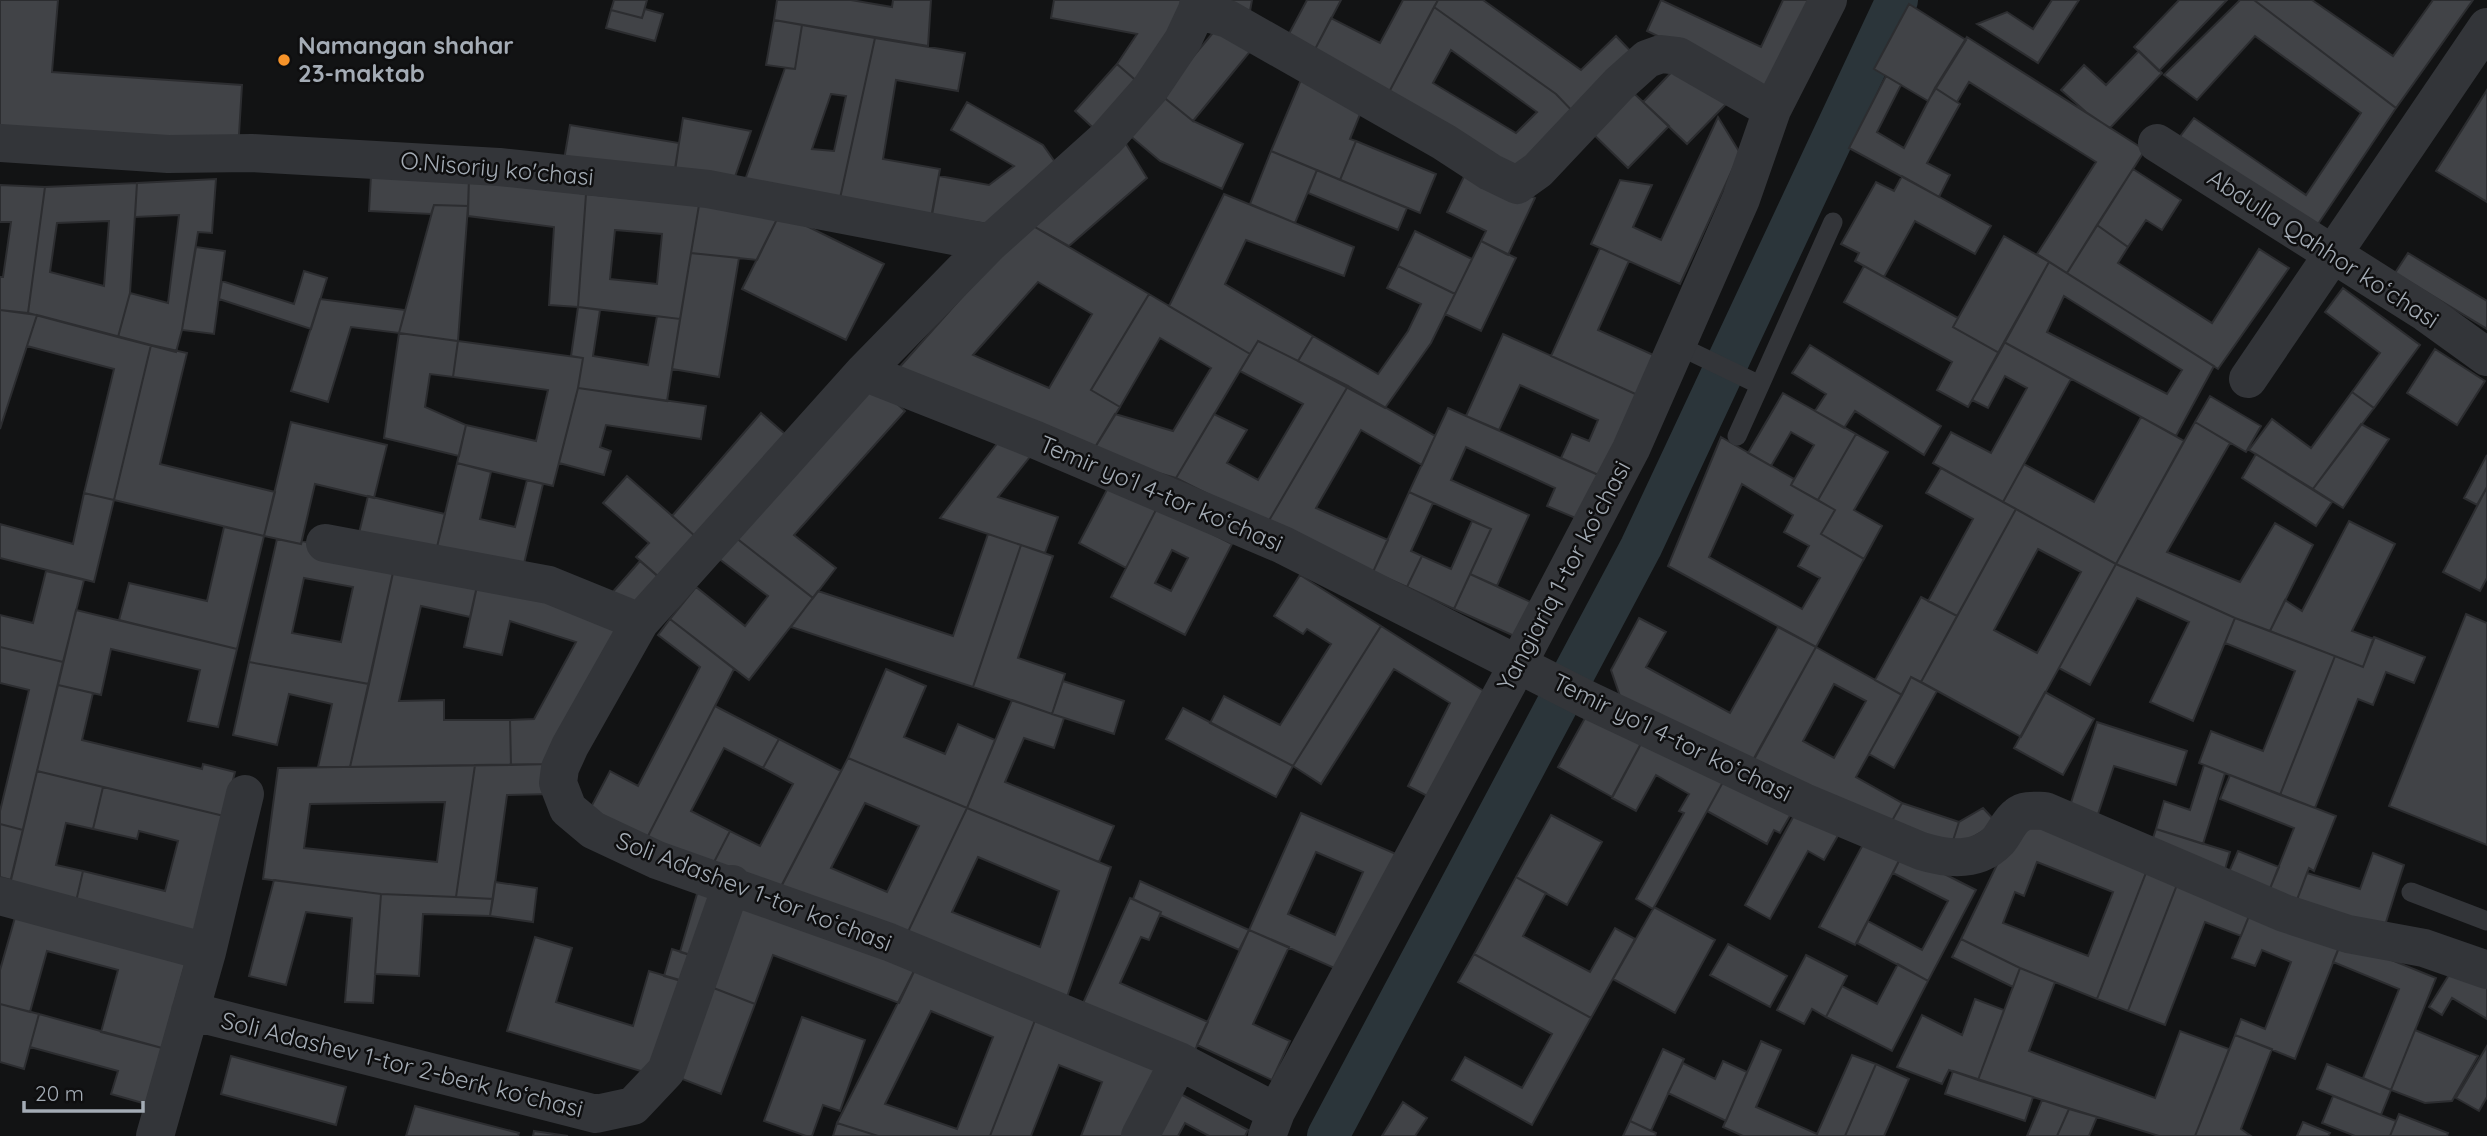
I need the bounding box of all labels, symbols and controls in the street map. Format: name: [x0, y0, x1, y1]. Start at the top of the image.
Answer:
place label: Namangan shahar 23-maktab: [298, 30, 514, 88]
marker: Namangan shahar 23-maktab: [276, 52, 292, 68]
street label: O.Nisoriy ko'chasi: [399, 145, 595, 191]
street label: Abdulla Qahhor koʻchasi: [2202, 162, 2445, 334]
street label: Temir yoʻl 4-tor koʻchasi: [1035, 428, 1288, 558]
street label: Yangiariq 1-tor koʻchasi: [1490, 455, 1637, 696]
street label: Temir yoʻl 4-tor koʻchasi: [1548, 666, 1797, 808]
street label: Soli Adashev 1-tor koʻchasi: [612, 825, 896, 957]
street label: Soli Adashev 1-tor 2-berk koʻchasi: [218, 1004, 586, 1124]
scale bar: [24, 1070, 144, 1114]
text: 20 m: [35, 1080, 84, 1106]

